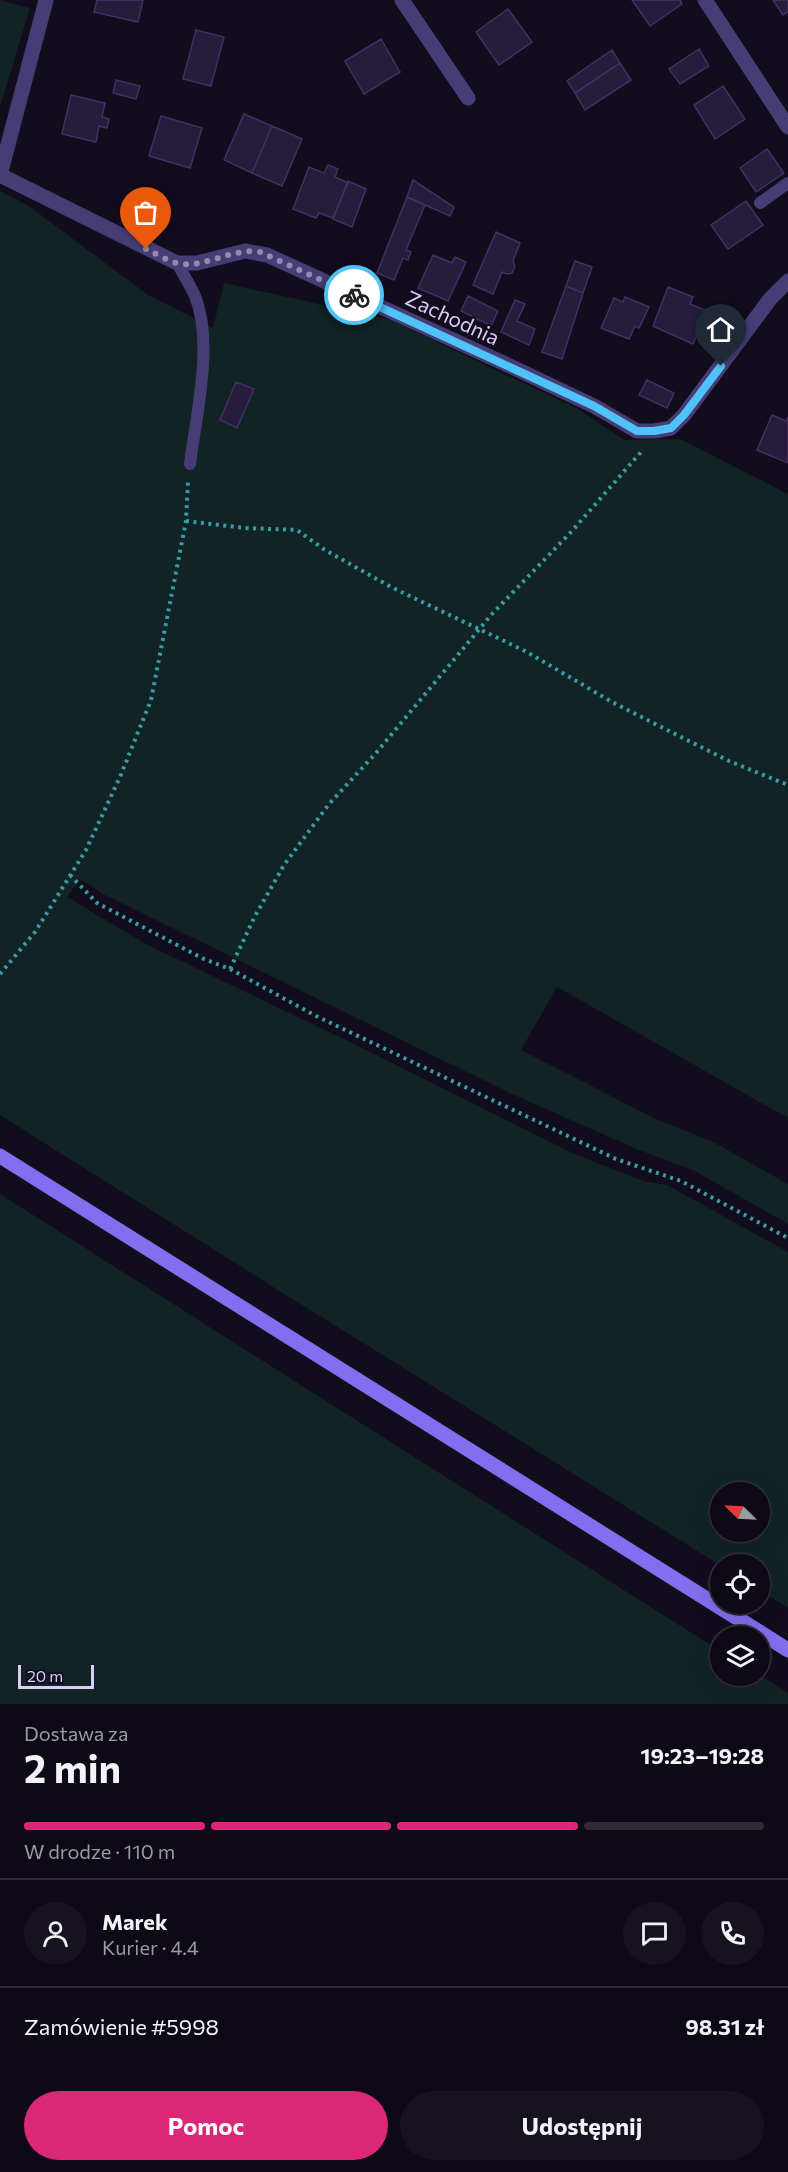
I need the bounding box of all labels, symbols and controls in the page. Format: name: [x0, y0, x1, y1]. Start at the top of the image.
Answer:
pin: [120, 187, 171, 249]
icon: bag: [129, 196, 162, 229]
courier: [324, 265, 384, 325]
icon: bike: [338, 279, 371, 312]
street label: Zachodnia: [402, 284, 504, 350]
pin: [695, 304, 746, 366]
icon: home: [704, 313, 737, 346]
north arrow: [710, 1482, 770, 1542]
map controls: [710, 1482, 770, 1686]
button: locate: [710, 1554, 770, 1614]
button: layers: [710, 1626, 770, 1686]
scale bar: [18, 1662, 94, 1690]
text: 20 m: [27, 1666, 63, 1685]
text: Dostawa za: [24, 1721, 128, 1745]
text: 19:23–19:28: [640, 1742, 764, 1769]
text: 2 min: [24, 1743, 121, 1791]
text: W drodze · 110 m: [24, 1839, 175, 1863]
button: person: [24, 1902, 87, 1965]
button: chat: [623, 1902, 686, 1965]
button: phone: [701, 1902, 764, 1965]
text: Marek: [102, 1908, 168, 1935]
text: Kurier · 4.4: [102, 1935, 199, 1959]
text: Zamówienie #5998: [24, 2013, 219, 2040]
text: 98.31 zł: [685, 2013, 764, 2040]
button: Pomoc: [24, 2091, 388, 2160]
button: Udostępnij: [400, 2091, 764, 2160]

